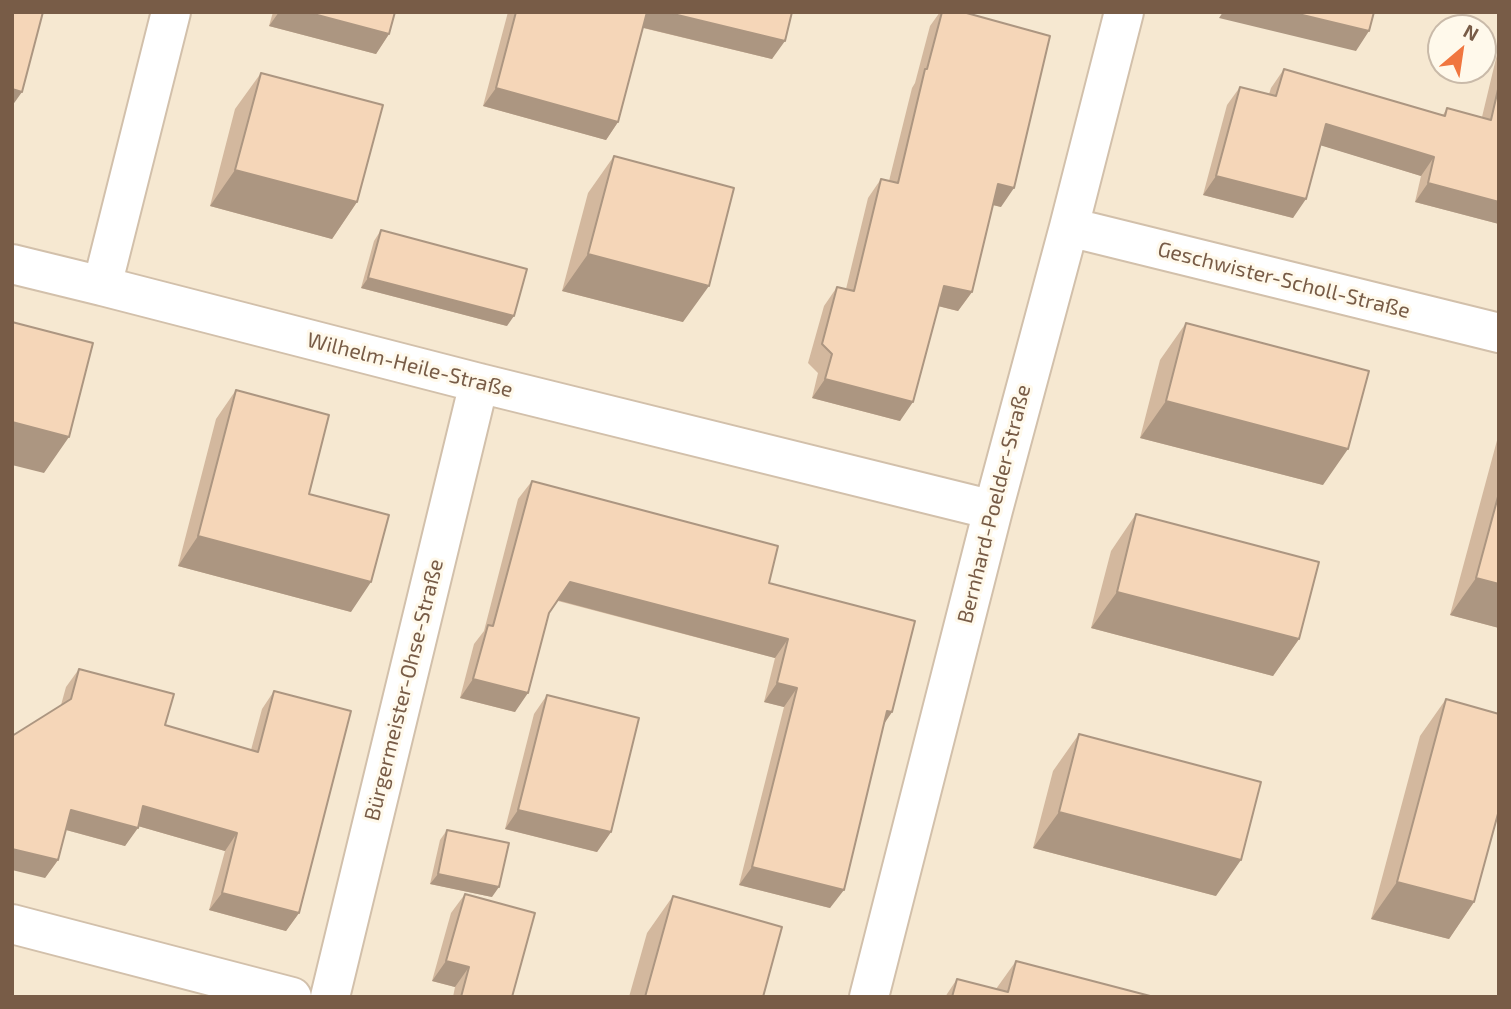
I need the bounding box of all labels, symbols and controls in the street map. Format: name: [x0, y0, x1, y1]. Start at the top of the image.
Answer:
north arrow: [1427, 14, 1497, 84]
text: N: [1460, 19, 1483, 45]
street label: Geschwister-Scholl-Straße: [1155, 236, 1413, 324]
street label: Wilhelm-Heile-Straße: [305, 327, 515, 403]
street label: Bernhard-Poelder-Straße: [952, 382, 1036, 626]
street label: Bürgermeister-Ohse-Straße: [359, 557, 449, 823]

